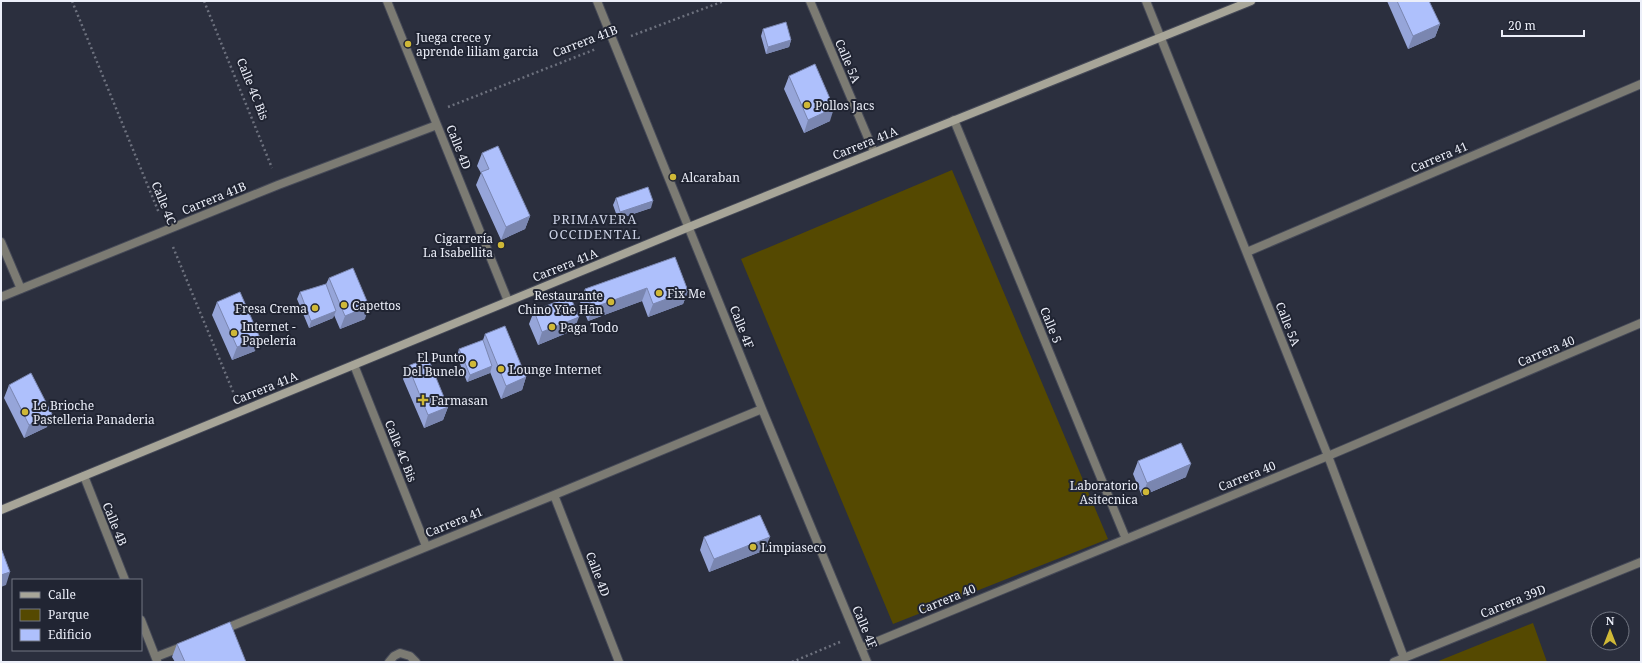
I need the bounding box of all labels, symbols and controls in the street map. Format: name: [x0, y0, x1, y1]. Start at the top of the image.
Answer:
scale bar: [1502, 12, 1584, 38]
text: 20 m: [1508, 17, 1536, 34]
street label: Carrera 41B: [550, 21, 620, 61]
place label: Juega crece y aprende liliam garcia: [415, 29, 539, 60]
street label: Calle 5A: [831, 36, 865, 86]
marker: Juega crece y aprende liliam garcia: [403, 39, 413, 49]
street label: Calle 4C Bis: [233, 55, 273, 123]
place label: Pollos Jacs: [815, 97, 874, 114]
marker: Pollos Jacs: [802, 100, 812, 110]
street label: Calle 4D: [442, 122, 476, 172]
street label: Carrera 41A: [830, 122, 901, 164]
street label: Carrera 41: [1408, 137, 1470, 177]
place label: Alcaraban: [681, 169, 740, 186]
marker: Alcaraban: [668, 172, 678, 182]
street label: Carrera 41B: [179, 177, 249, 219]
street label: Calle 4C: [148, 179, 180, 227]
district label: PRIMAVERA OCCIDENTAL: [549, 210, 641, 243]
place label: Cigarrería La Isabellita: [423, 230, 493, 261]
marker: Cigarrería La Isabellita: [496, 240, 506, 250]
street label: Carrera 41A: [530, 244, 601, 286]
place label: Fix Me: [667, 285, 706, 302]
place label: Restaurante Chino Yūe Hān: [518, 287, 603, 318]
marker: Fix Me: [654, 288, 664, 298]
place label: Capettos: [352, 297, 401, 314]
marker: Restaurante Chino Yūe Hān: [606, 297, 616, 307]
street label: Calle 5A: [1271, 299, 1305, 349]
place label: Fresa Crema: [235, 300, 307, 317]
marker: Capettos: [339, 300, 349, 310]
marker: Fresa Crema: [310, 303, 320, 313]
street label: Calle 4F: [726, 303, 758, 351]
street label: Calle 5: [1036, 304, 1066, 346]
place label: Internet - Papelería: [242, 318, 296, 349]
place label: Paga Todo: [560, 319, 618, 336]
marker: Paga Todo: [547, 322, 557, 332]
marker: Internet - Papelería: [229, 328, 239, 338]
street label: Carrera 40: [1515, 331, 1577, 371]
place label: El Punto Del Bunelo: [403, 349, 465, 380]
marker: El Punto Del Bunelo: [468, 359, 478, 369]
place label: Lounge Internet: [509, 361, 602, 378]
marker: Lounge Internet: [496, 364, 506, 374]
street label: Carrera 41A: [230, 367, 301, 409]
place label: Farmasan: [431, 392, 488, 409]
marker: Farmasan: [418, 395, 428, 405]
place label: Le Brioche Pastelleria Panaderia: [33, 397, 155, 428]
marker: Le Brioche Pastelleria Panaderia: [20, 407, 30, 417]
street label: Calle 4C Bis: [381, 417, 421, 485]
street label: Carrera 40: [1216, 457, 1279, 495]
place label: Laboratorio Asitecnica: [1070, 477, 1138, 508]
marker: Laboratorio Asitecnica: [1141, 487, 1151, 497]
street label: Calle 4B: [99, 500, 131, 548]
street label: Carrera 41: [423, 503, 485, 541]
place label: Limpiaseco: [761, 539, 826, 556]
marker: Limpiaseco: [748, 542, 758, 552]
street label: Calle 4D: [582, 549, 614, 599]
legend: [12, 579, 142, 651]
street label: Carrera 40: [916, 580, 979, 618]
street label: Carrera 39D: [1478, 580, 1549, 622]
text: Calle: [48, 586, 76, 603]
street label: Calle 4F: [848, 603, 882, 651]
text: Parque: [48, 606, 89, 623]
north arrow: [1590, 611, 1630, 651]
text: N: [1606, 613, 1615, 628]
text: Edificio: [48, 626, 91, 643]

